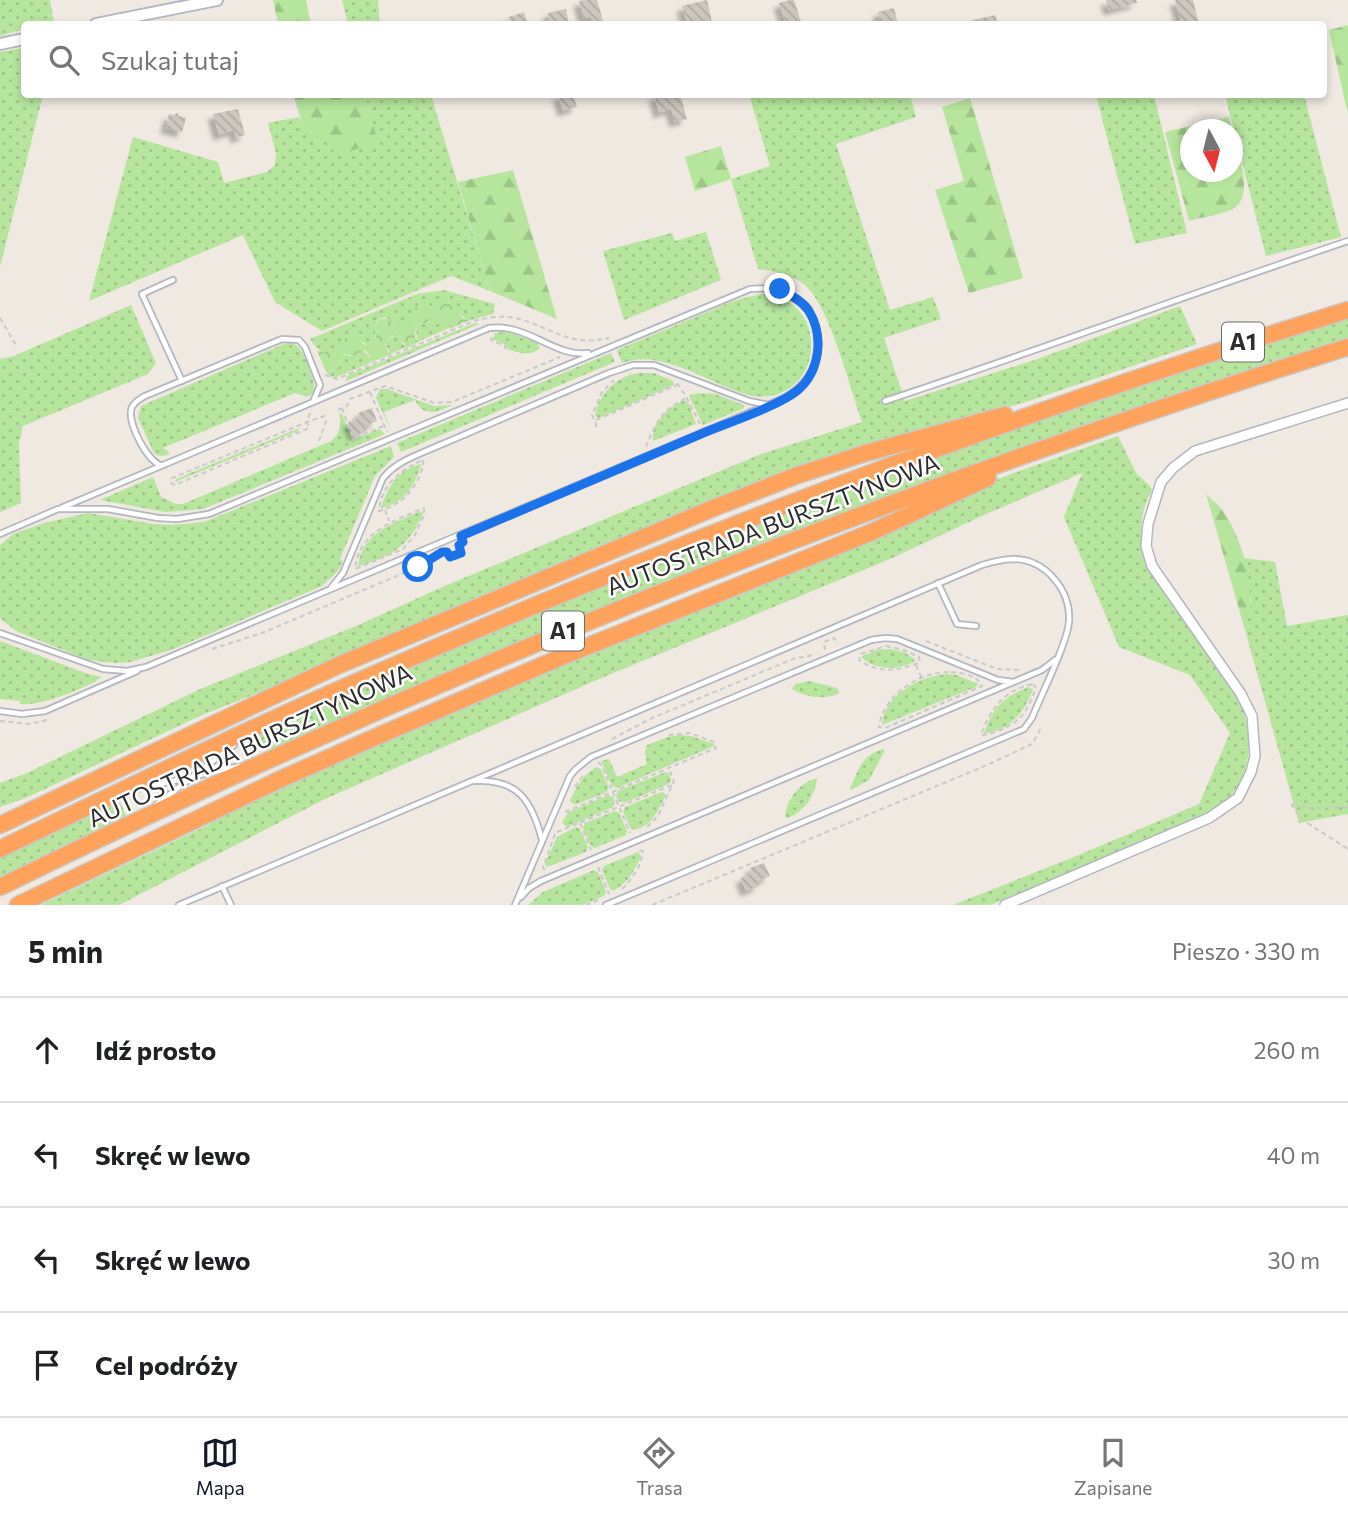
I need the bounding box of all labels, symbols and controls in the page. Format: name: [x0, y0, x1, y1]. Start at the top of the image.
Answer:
search box: [21, 21, 1327, 98]
icon: search: [45, 41, 83, 79]
text: Szukaj tutaj: [101, 44, 239, 75]
north arrow: [1180, 119, 1243, 182]
route end: [764, 273, 795, 304]
road number: A1: [1222, 322, 1264, 362]
street label: AUTOSTRADA BURSZTYNOWA: [602, 447, 943, 601]
route start: [402, 551, 433, 582]
road number: A1: [542, 611, 584, 650]
street label: AUTOSTRADA BURSZTYNOWA: [83, 657, 416, 833]
text: 5 min: [28, 932, 103, 969]
text: Pieszo · 330 m: [1172, 937, 1320, 965]
icon: ahead: [28, 1031, 66, 1069]
text: Idź prosto: [95, 1034, 216, 1065]
text: 260 m: [1254, 1036, 1320, 1064]
icon: left: [28, 1136, 66, 1174]
text: Skręć w lewo: [95, 1139, 251, 1170]
text: 40 m: [1267, 1141, 1320, 1169]
icon: left: [28, 1241, 66, 1279]
text: Skręć w lewo: [95, 1244, 251, 1275]
text: 30 m: [1267, 1246, 1320, 1274]
icon: arrive: [28, 1346, 66, 1384]
text: Cel podróży: [95, 1349, 238, 1380]
tab: Mapa: [196, 1434, 245, 1499]
tab: Trasa: [636, 1434, 683, 1499]
tab: Zapisane: [1074, 1434, 1152, 1499]

